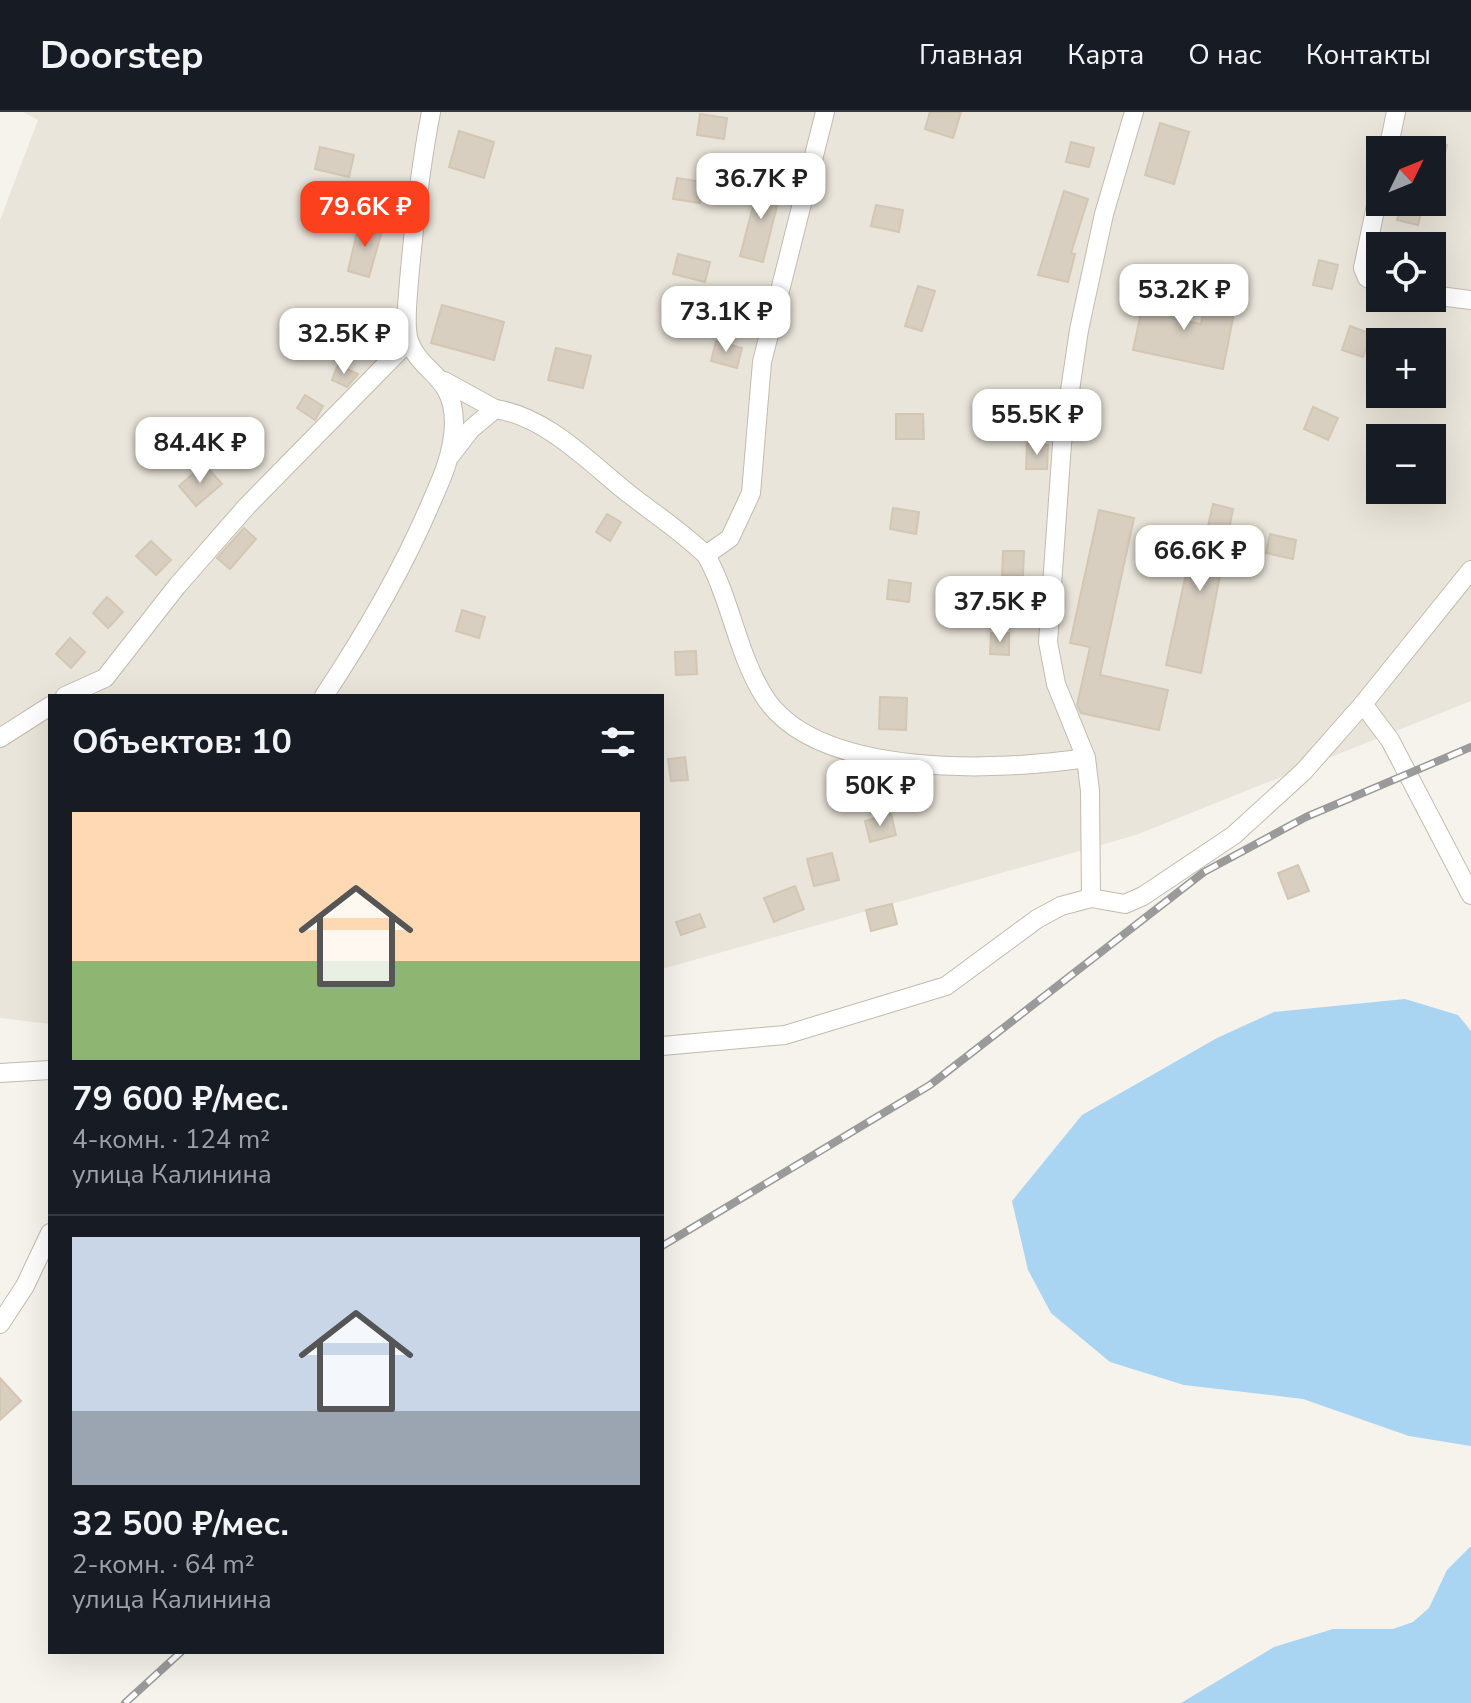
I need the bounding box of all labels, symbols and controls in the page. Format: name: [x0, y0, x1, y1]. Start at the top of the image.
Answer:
text: Doorstep: [40, 30, 204, 81]
text: Главная: [919, 36, 1023, 74]
text: Карта: [1067, 36, 1144, 74]
text: О нас: [1188, 36, 1262, 74]
text: Контакты: [1306, 36, 1431, 74]
north arrow: [1366, 136, 1446, 216]
map controls: [1366, 136, 1446, 504]
pin: 36.7K ₽: [687, 153, 835, 221]
text: 36.7K ₽: [714, 161, 808, 196]
pin: 79.6K ₽: [291, 181, 439, 249]
text: 79.6K ₽: [318, 189, 412, 224]
button: locate: [1366, 232, 1446, 312]
pin: 53.2K ₽: [1110, 264, 1258, 332]
text: 53.2K ₽: [1137, 272, 1231, 307]
pin: 73.1K ₽: [652, 286, 800, 354]
text: 73.1K ₽: [679, 294, 773, 329]
pin: 32.5K ₽: [270, 308, 418, 376]
text: 32.5K ₽: [297, 316, 391, 351]
button: +: [1366, 328, 1446, 408]
pin: 55.5K ₽: [963, 389, 1111, 457]
text: 55.5K ₽: [990, 397, 1084, 432]
pin: 84.4K ₽: [126, 417, 274, 485]
button: −: [1366, 424, 1446, 504]
text: 84.4K ₽: [153, 425, 247, 460]
pin: 66.6K ₽: [1126, 525, 1274, 593]
text: 66.6K ₽: [1153, 533, 1247, 568]
pin: 37.5K ₽: [926, 576, 1074, 644]
text: 37.5K ₽: [953, 584, 1047, 619]
text: Объектов: 10: [72, 719, 292, 765]
icon: filters: [596, 720, 640, 764]
pin: 50K ₽: [824, 760, 936, 828]
text: 50K ₽: [844, 768, 916, 803]
icon: home: [284, 864, 428, 1008]
text: 79 600 ₽/мес.: [72, 1076, 289, 1122]
text: 4-комн. · 124 m²: [72, 1122, 270, 1157]
text: улица Калинина: [72, 1157, 272, 1192]
icon: home: [284, 1289, 428, 1433]
text: 32 500 ₽/мес.: [72, 1501, 289, 1547]
text: 2-комн. · 64 m²: [72, 1547, 255, 1582]
text: улица Калинина: [72, 1582, 272, 1617]

